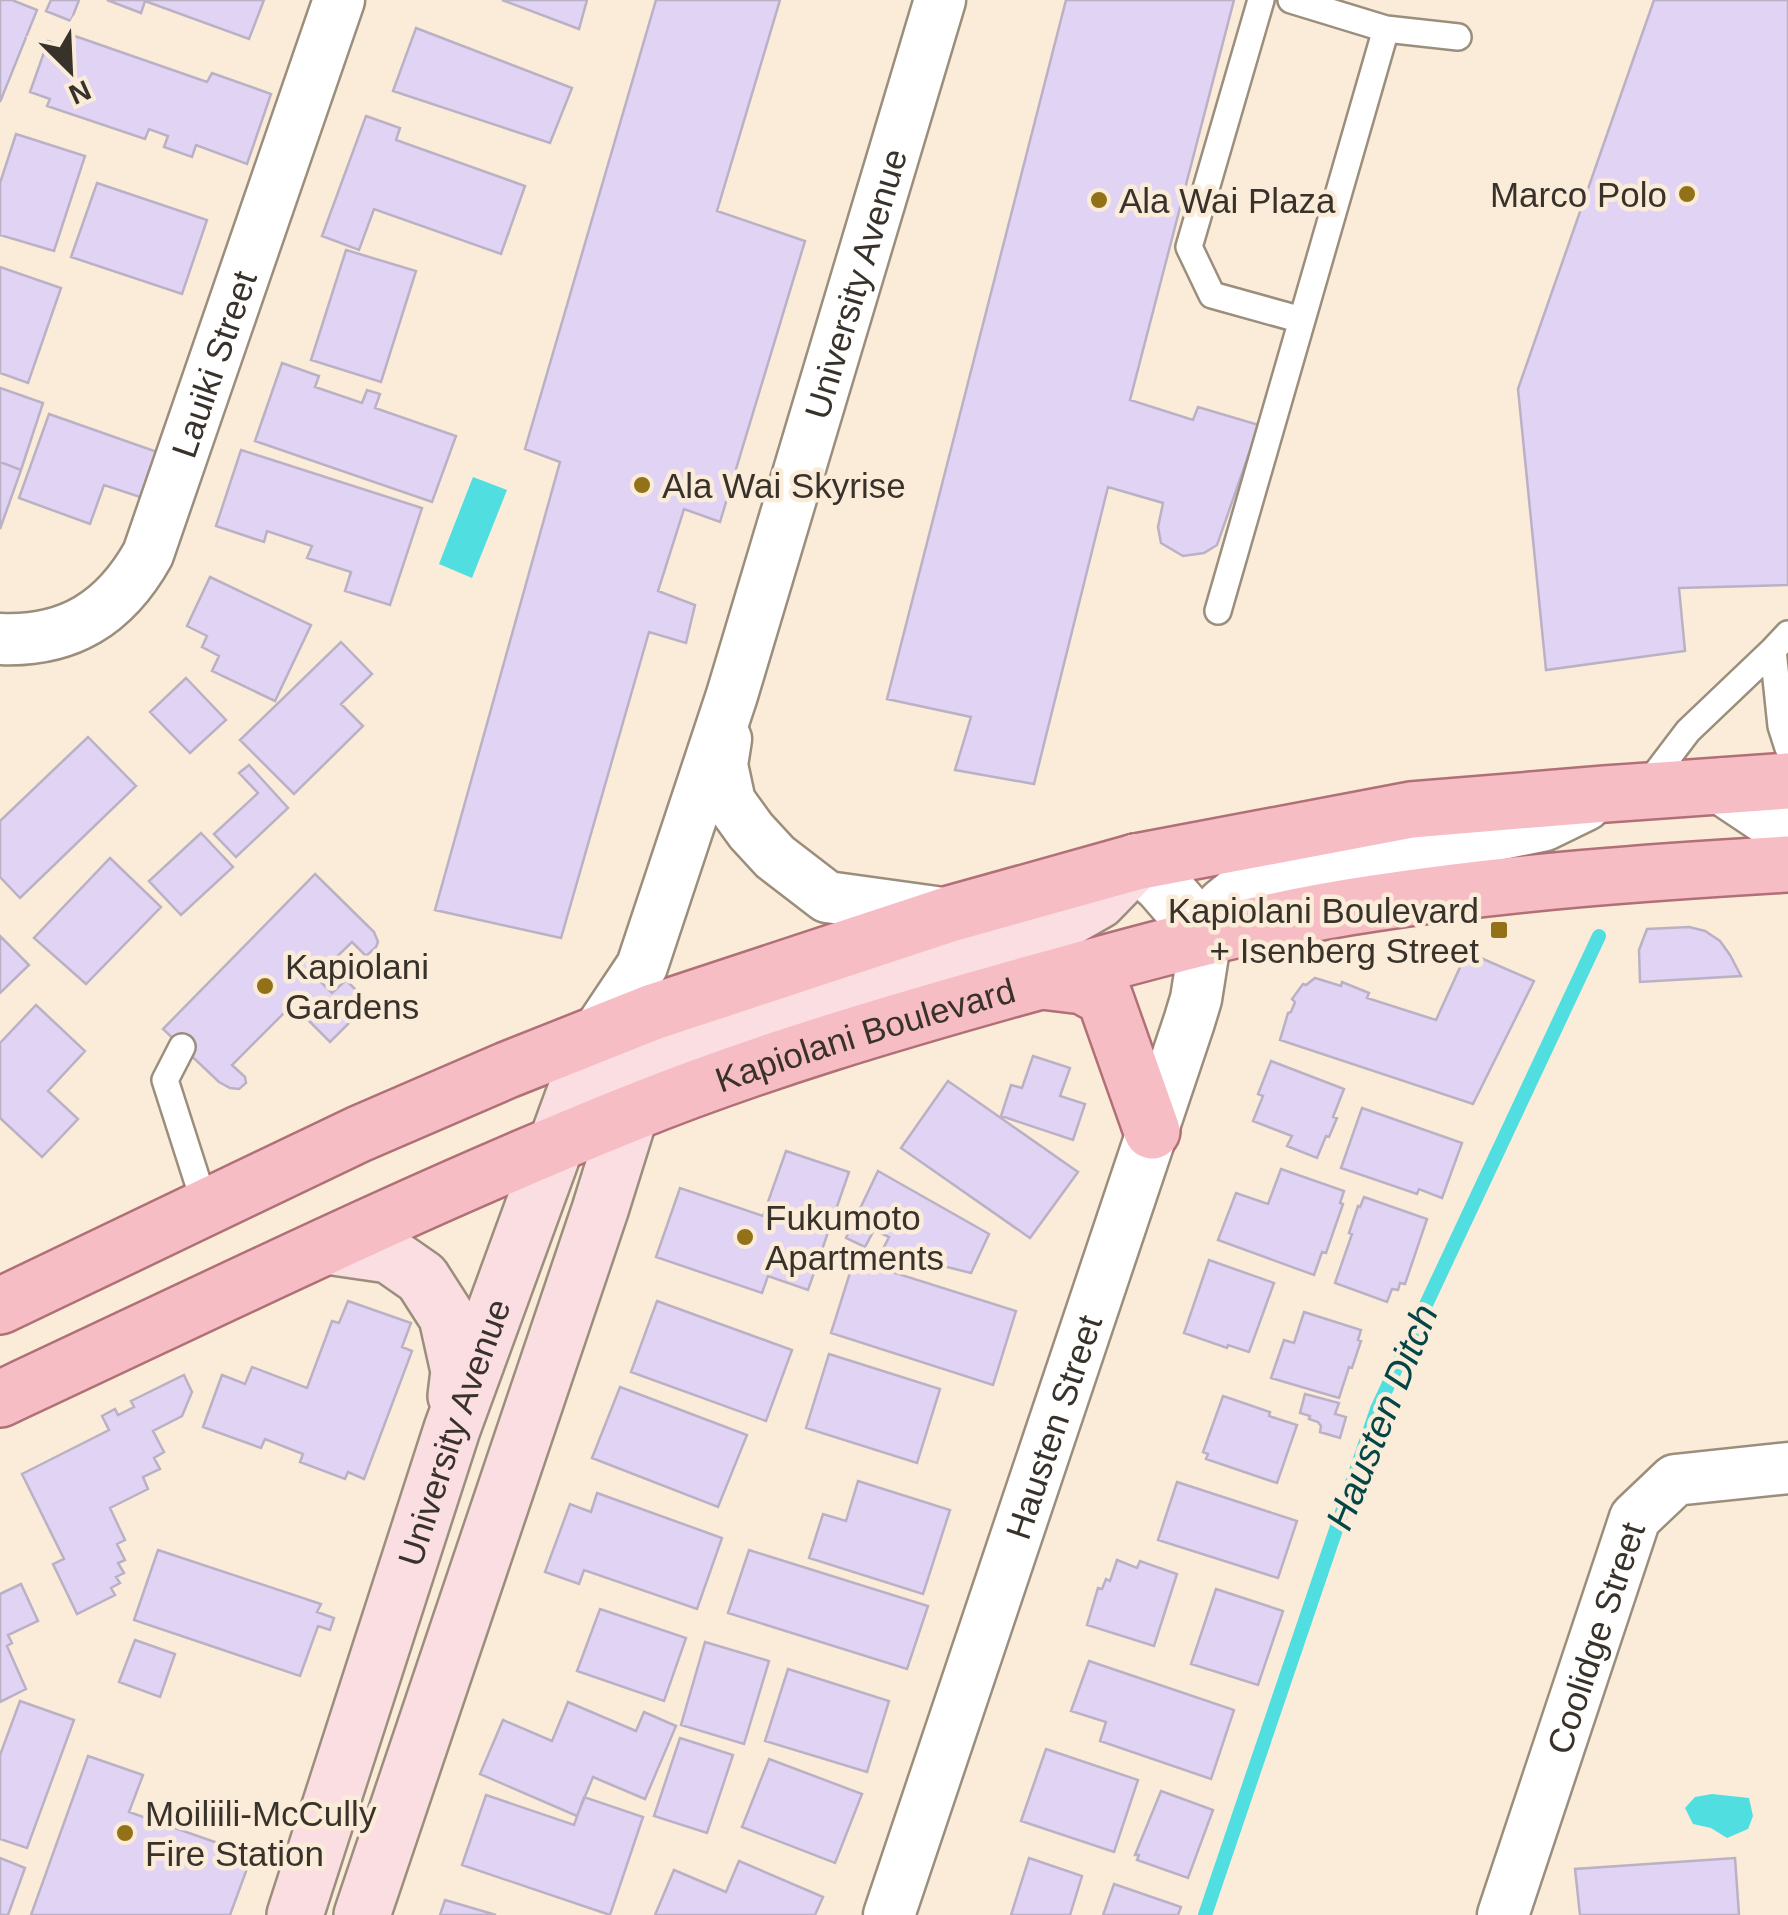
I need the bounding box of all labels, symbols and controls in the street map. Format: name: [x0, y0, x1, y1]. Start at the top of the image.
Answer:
north arrow: [20, 20, 120, 120]
text: N: [64, 74, 96, 111]
street label: University Avenue: [796, 144, 914, 423]
place label: Marco Polo: [1490, 175, 1667, 214]
place label: Ala Wai Plaza: [1119, 181, 1336, 220]
marker: Marco Polo: [1676, 183, 1698, 205]
marker: Ala Wai Plaza: [1088, 189, 1110, 211]
street label: Lauiki Street: [163, 266, 264, 462]
place label: Ala Wai Skyrise: [662, 466, 906, 505]
marker: Ala Wai Skyrise: [631, 474, 653, 496]
place label: Kapiolani Boulevard + Isenberg Street: [1168, 891, 1479, 970]
marker: Kapiolani Boulevard + Isenberg Street: [1488, 919, 1510, 941]
place label: Kapiolani Gardens: [285, 947, 429, 1026]
street label: Kapiolani Boulevard: [710, 970, 1019, 1099]
marker: Kapiolani Gardens: [254, 975, 276, 997]
place label: Fukumoto Apartments: [765, 1198, 944, 1277]
marker: Fukumoto Apartments: [734, 1226, 756, 1248]
street label: University Avenue: [390, 1294, 517, 1571]
water label: Hausten Ditch: [1318, 1298, 1446, 1536]
street label: Hausten Street: [997, 1310, 1109, 1544]
street label: Coolidge Street: [1539, 1517, 1652, 1759]
place label: Moiliili-McCully Fire Station: [145, 1794, 377, 1873]
marker: Moiliili-McCully Fire Station: [114, 1822, 136, 1844]

